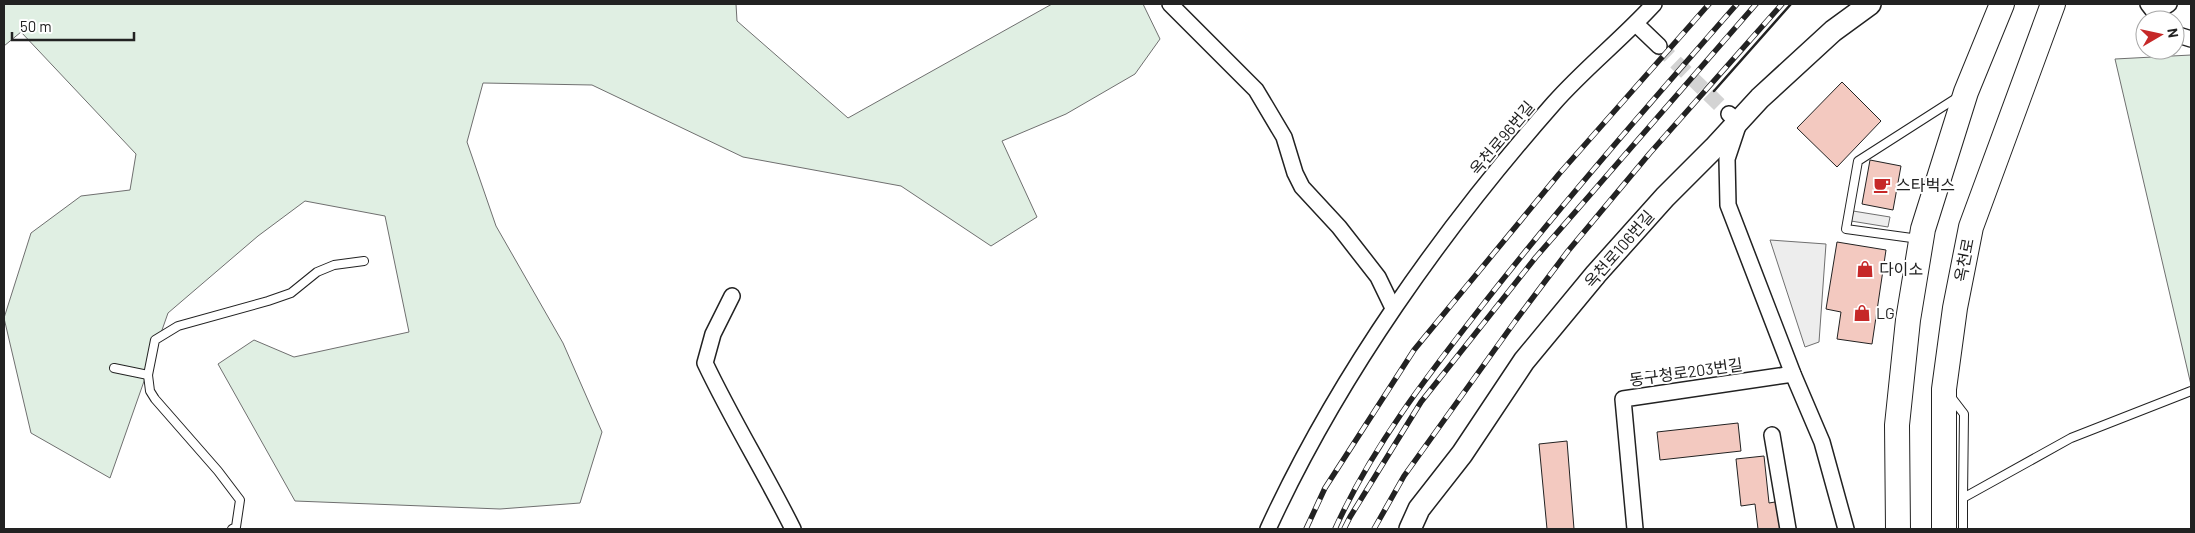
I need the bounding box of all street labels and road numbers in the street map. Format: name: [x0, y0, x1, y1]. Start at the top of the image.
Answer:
street label: 옥천로96번길: [1465, 97, 1538, 178]
street label: 옥천로106번길: [1580, 206, 1657, 291]
street label: 옥천로: [1950, 236, 1977, 283]
street label: 동구청로203번길: [1628, 354, 1744, 389]

